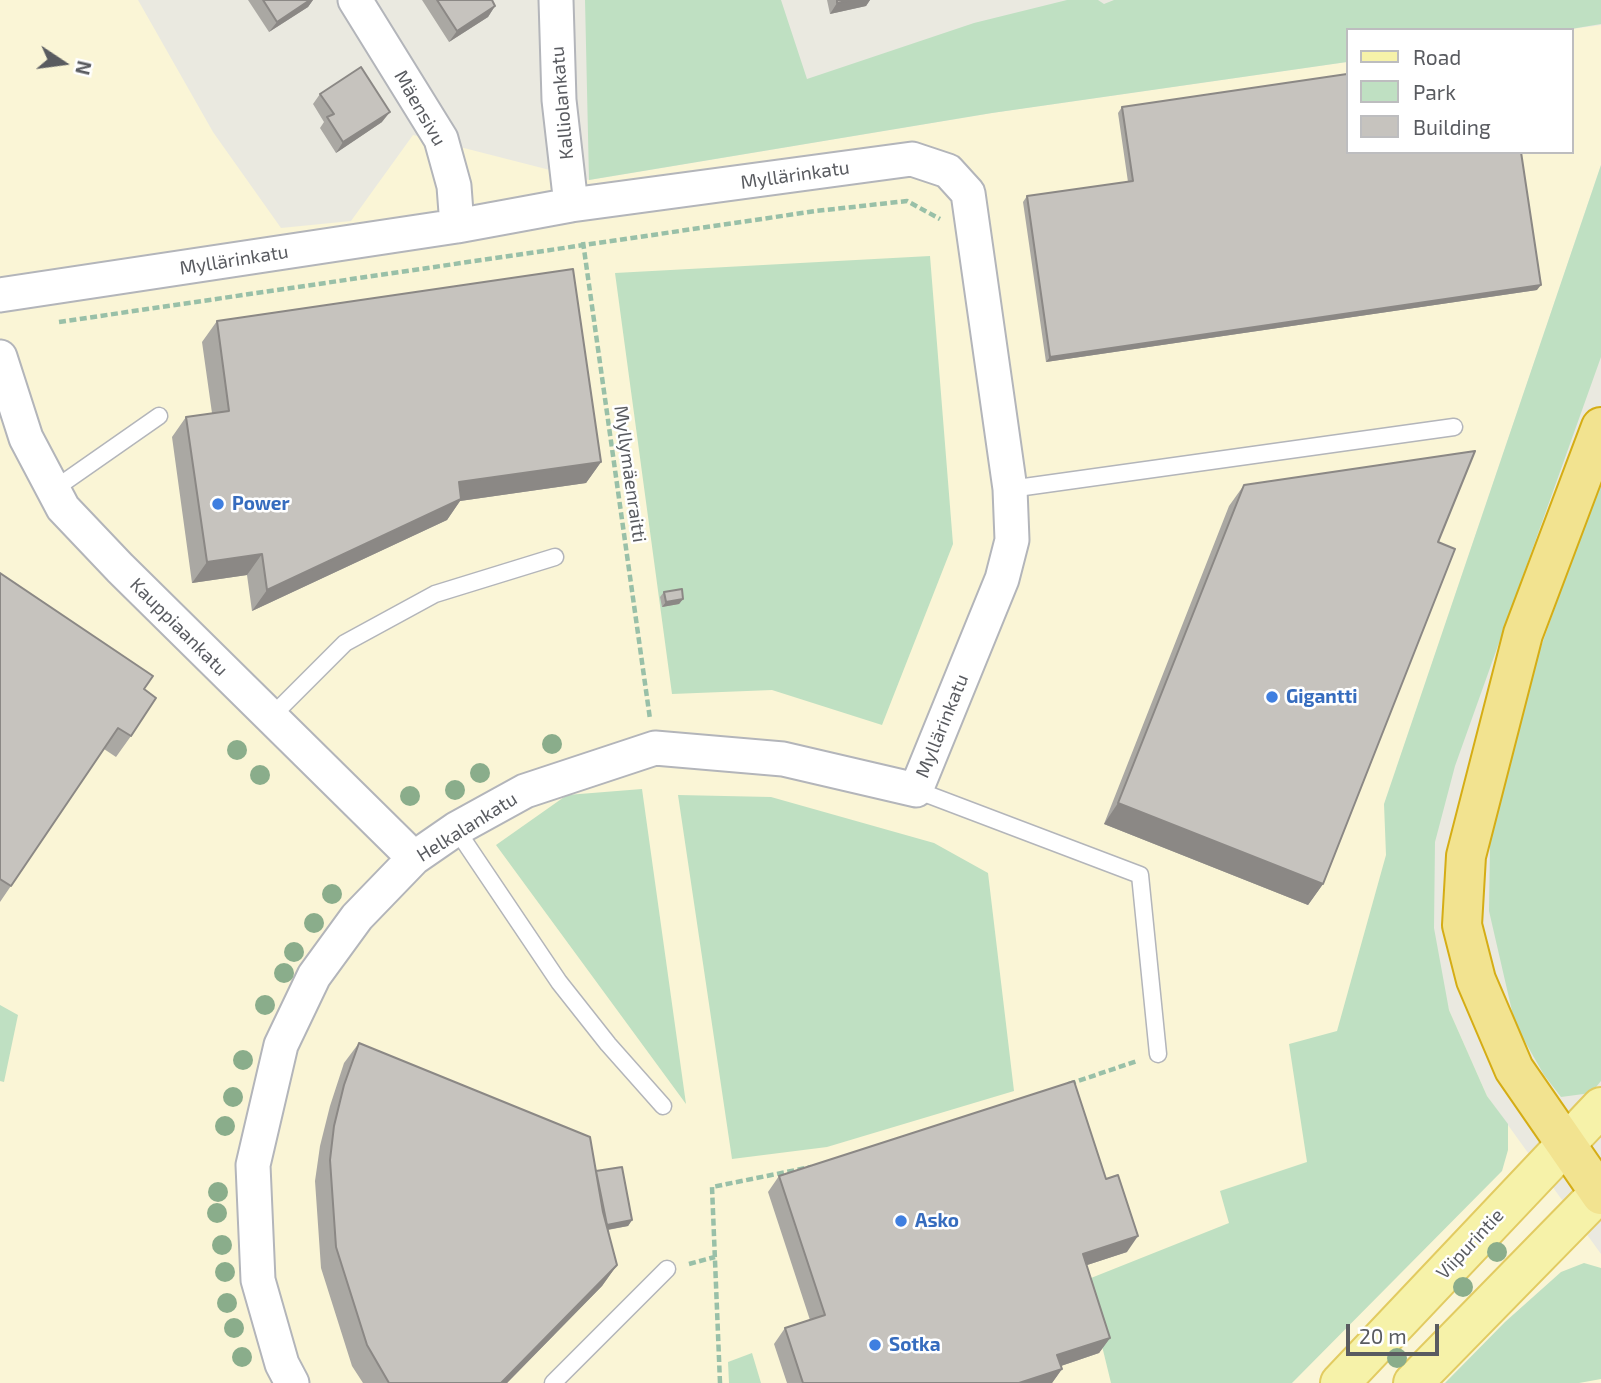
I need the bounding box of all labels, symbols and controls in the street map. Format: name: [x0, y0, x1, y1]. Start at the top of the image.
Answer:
north arrow: [28, 28, 98, 98]
legend: [1346, 28, 1573, 154]
text: Road: [1413, 44, 1461, 69]
street label: Kalliolankatu: [546, 45, 578, 161]
text: N: [71, 59, 97, 77]
street label: Mäensivu: [389, 66, 451, 150]
text: Park: [1413, 79, 1456, 104]
text: Building: [1413, 114, 1491, 139]
street label: Myllärinkatu: [739, 156, 851, 194]
street label: Myllärinkatu: [178, 240, 290, 280]
street label: Myllymäenraitti: [609, 404, 651, 544]
place label: Power: [232, 493, 290, 515]
marker: Power: [210, 496, 226, 512]
street label: Kauppiaankatu: [125, 573, 233, 681]
street label: Myllärinkatu: [911, 671, 973, 781]
place label: Gigantti: [1286, 686, 1358, 708]
marker: Gigantti: [1264, 689, 1280, 705]
street label: Helkalankatu: [413, 787, 521, 867]
street label: Viipurintie: [1432, 1204, 1508, 1284]
place label: Asko: [915, 1210, 959, 1232]
marker: Asko: [893, 1213, 909, 1229]
scale bar: [1349, 1310, 1442, 1354]
text: 20 m: [1359, 1323, 1407, 1348]
place label: Sotka: [889, 1334, 941, 1356]
marker: Sotka: [867, 1337, 883, 1353]

